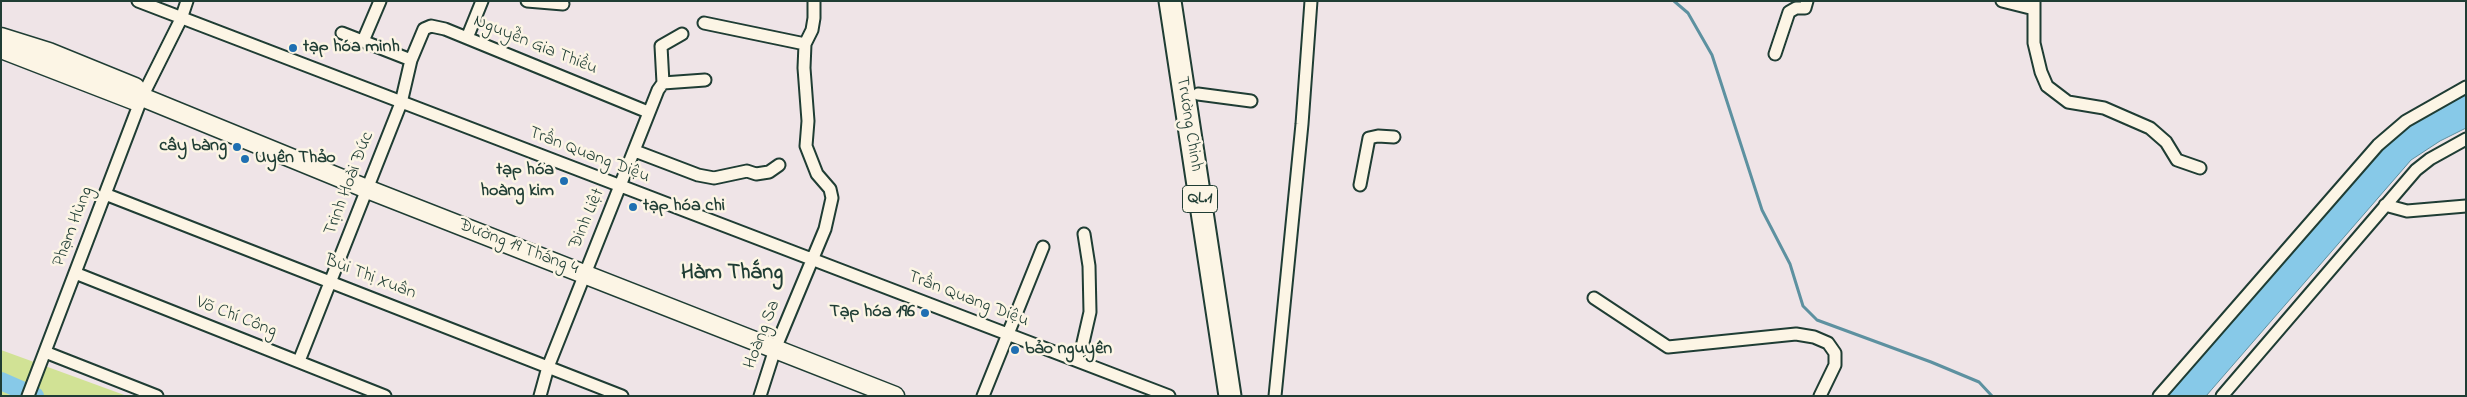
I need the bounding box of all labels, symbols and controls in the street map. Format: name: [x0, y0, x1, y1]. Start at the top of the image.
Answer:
street label: Nguyễn Gia Thiều: [470, 11, 600, 81]
place label: tạp hóa minh: [303, 37, 400, 59]
marker: tạp hóa minh: [287, 42, 299, 54]
street label: Trường Chinh: [1170, 75, 1206, 173]
street label: Trần Quang Diệu: [525, 123, 653, 189]
street label: Trịnh Hoài Đức: [320, 129, 380, 239]
place label: cây bàng: [159, 136, 227, 158]
marker: cây bàng: [231, 141, 243, 153]
place label: Uyên Thảo: [255, 148, 336, 170]
marker: Uyên Thảo: [239, 153, 251, 165]
place label: tạp hóa hoàng kim: [480, 160, 554, 202]
marker: tạp hóa hoàng kim: [558, 175, 570, 187]
street label: Phạm Hùng: [49, 184, 99, 270]
street label: Đinh Liệt: [566, 185, 610, 253]
road number: QL.1: [1182, 185, 1218, 212]
place label: tạp hóa chi: [643, 196, 725, 218]
marker: tạp hóa chi: [627, 201, 639, 213]
street label: Đường 19 Tháng 4: [455, 215, 581, 281]
street label: Bùi Thị Xuân: [321, 251, 419, 305]
district label: Hàm Thắng: [681, 261, 783, 287]
street label: Trần Quang Diệu: [904, 267, 1032, 333]
street label: Võ Chí Công: [193, 293, 279, 343]
street label: Hoàng Sa: [740, 298, 786, 372]
place label: Tạp hóa 196: [829, 302, 915, 324]
marker: Tạp hóa 196: [919, 307, 931, 319]
place label: bảo nguyên: [1025, 339, 1112, 361]
marker: bảo nguyên: [1009, 344, 1021, 356]

